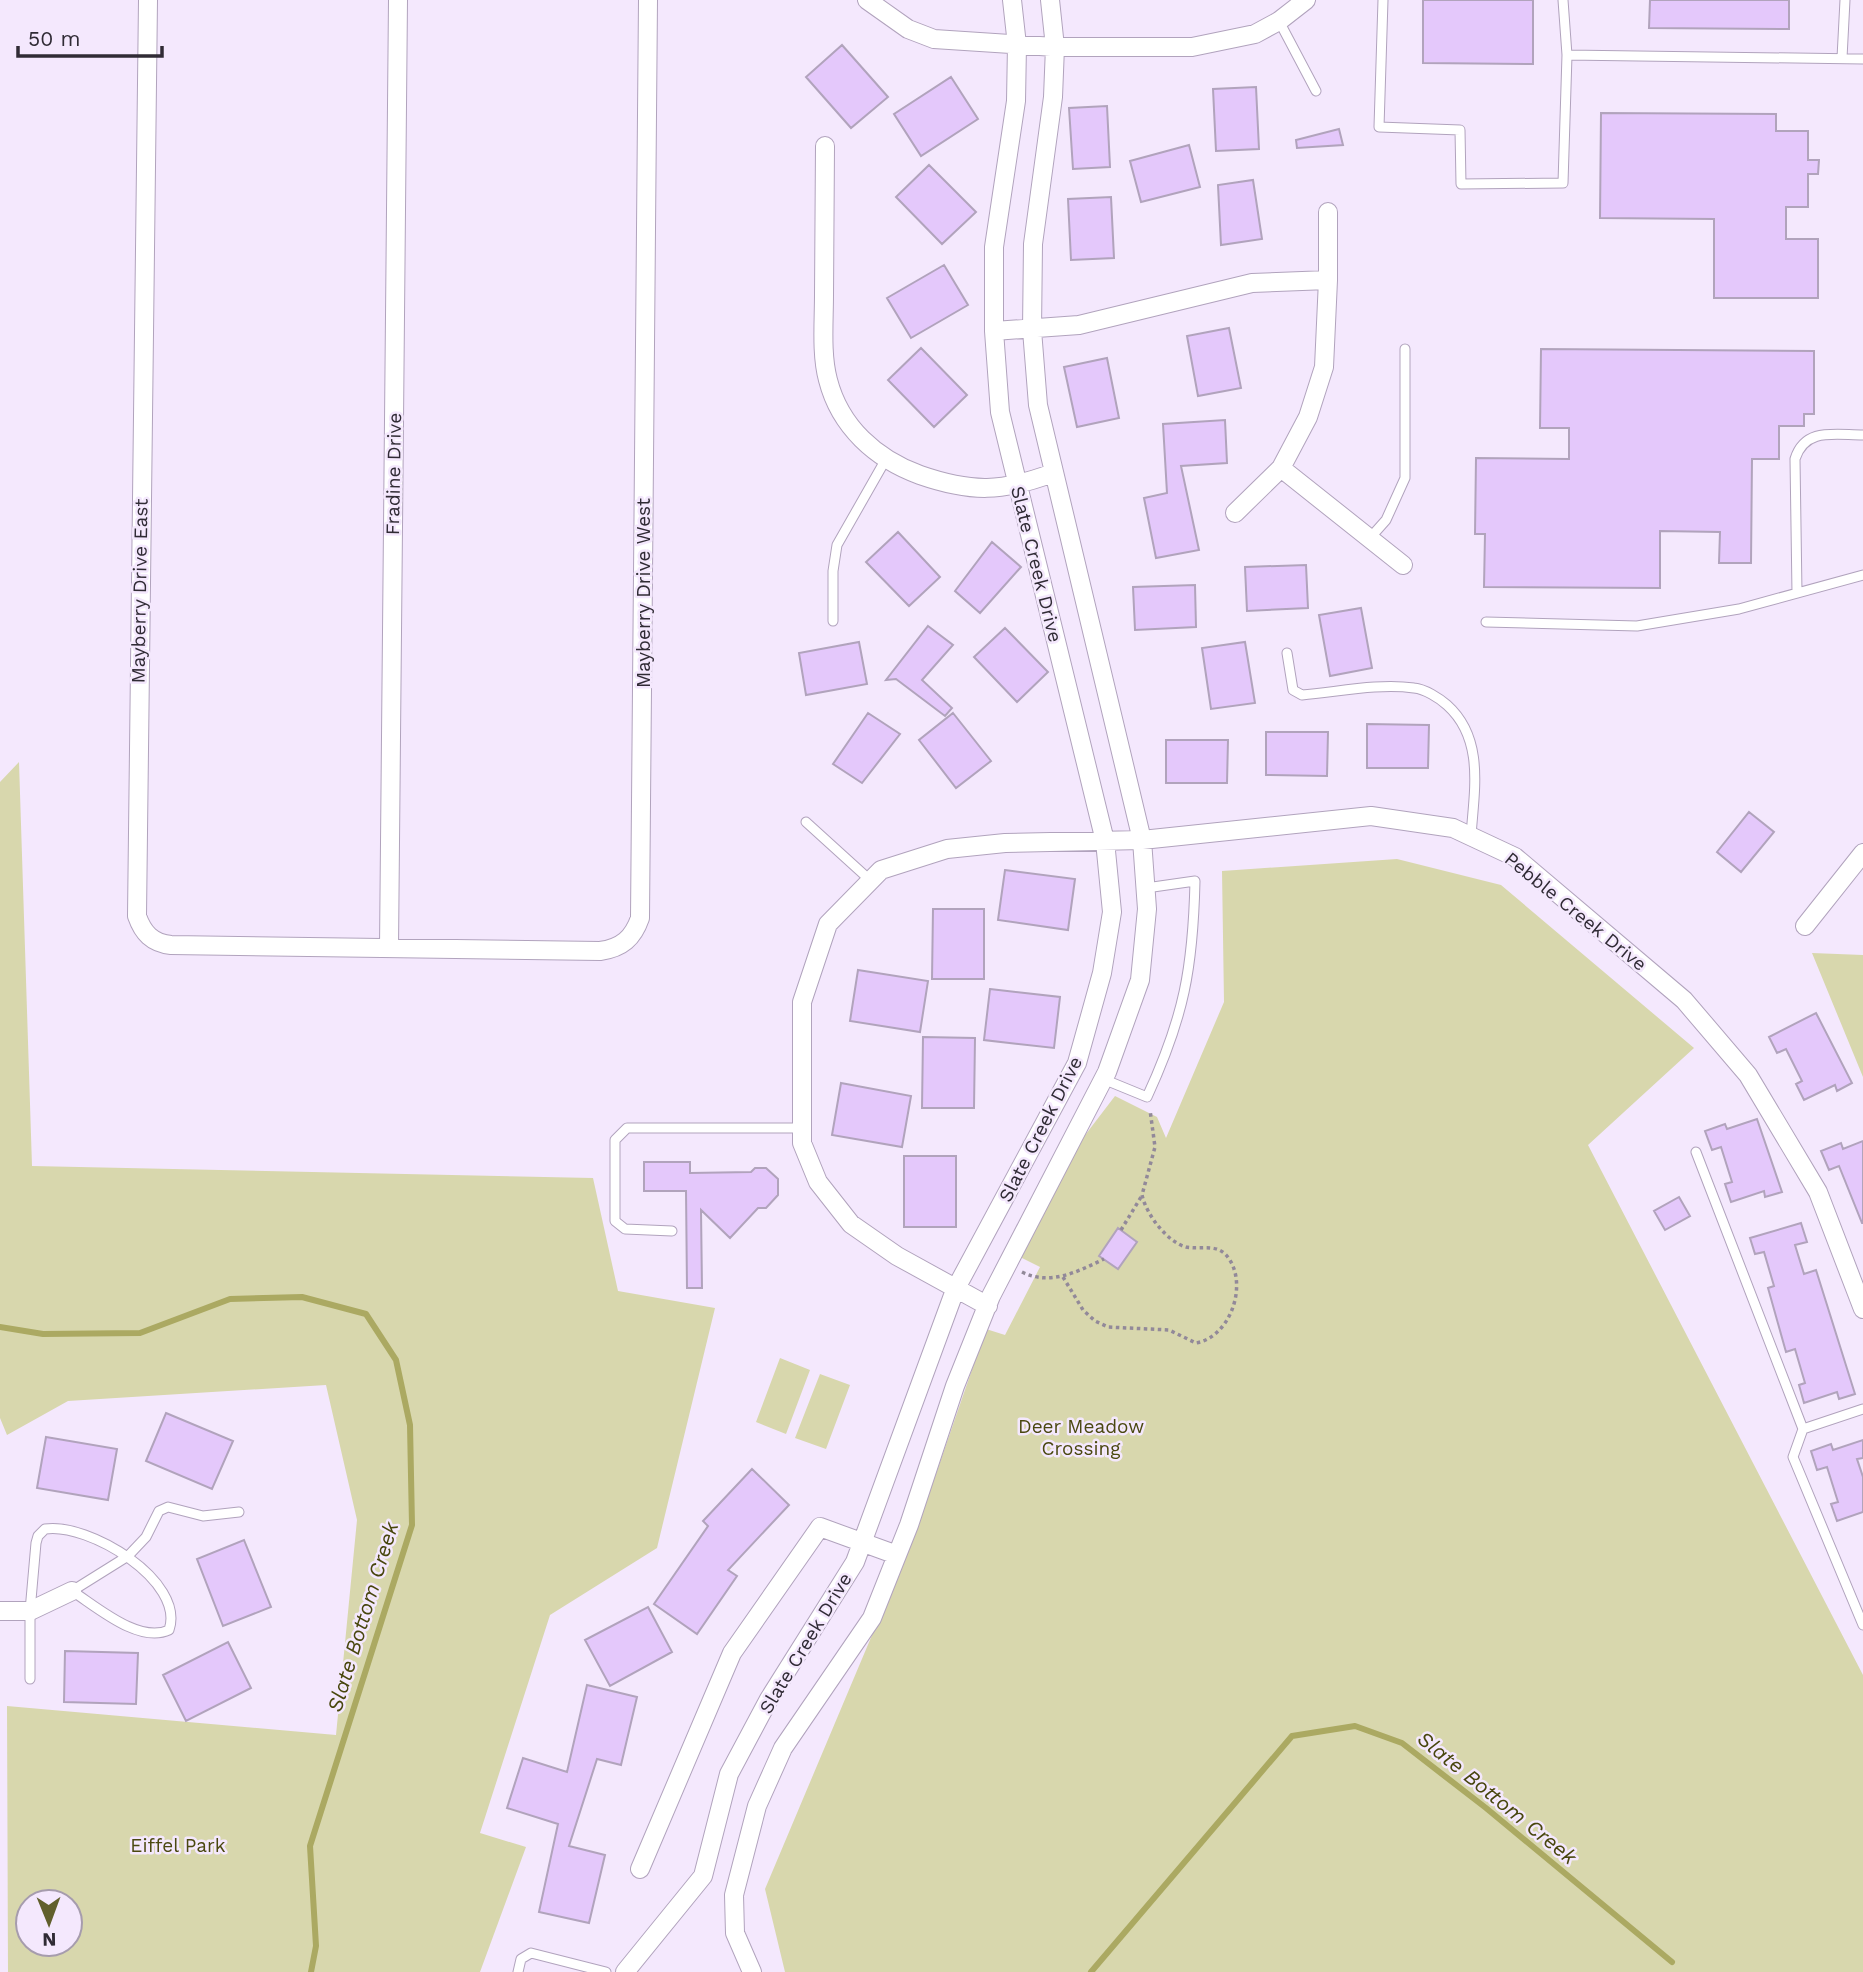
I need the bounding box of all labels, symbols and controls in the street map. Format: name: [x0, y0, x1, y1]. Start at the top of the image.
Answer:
scale bar: [18, 14, 161, 58]
text: 50 m: [28, 26, 80, 51]
street label: Fradine Drive: [381, 413, 406, 535]
street label: Slate Creek Drive: [1006, 484, 1067, 645]
street label: Mayberry Drive East: [126, 498, 153, 684]
street label: Mayberry Drive West: [632, 498, 655, 688]
street label: Pebble Creek Drive: [1500, 847, 1651, 976]
street label: Slate Creek Drive: [994, 1053, 1087, 1206]
park label: Deer Meadow Crossing: [1018, 1415, 1144, 1460]
water label: Slate Bottom Creek: [322, 1518, 404, 1715]
street label: Slate Creek Drive: [754, 1569, 857, 1718]
water label: Slate Bottom Creek: [1413, 1726, 1582, 1870]
park label: Eiffel Park: [130, 1834, 226, 1857]
north arrow: [14, 1888, 84, 1958]
text: N: [42, 1928, 57, 1951]

